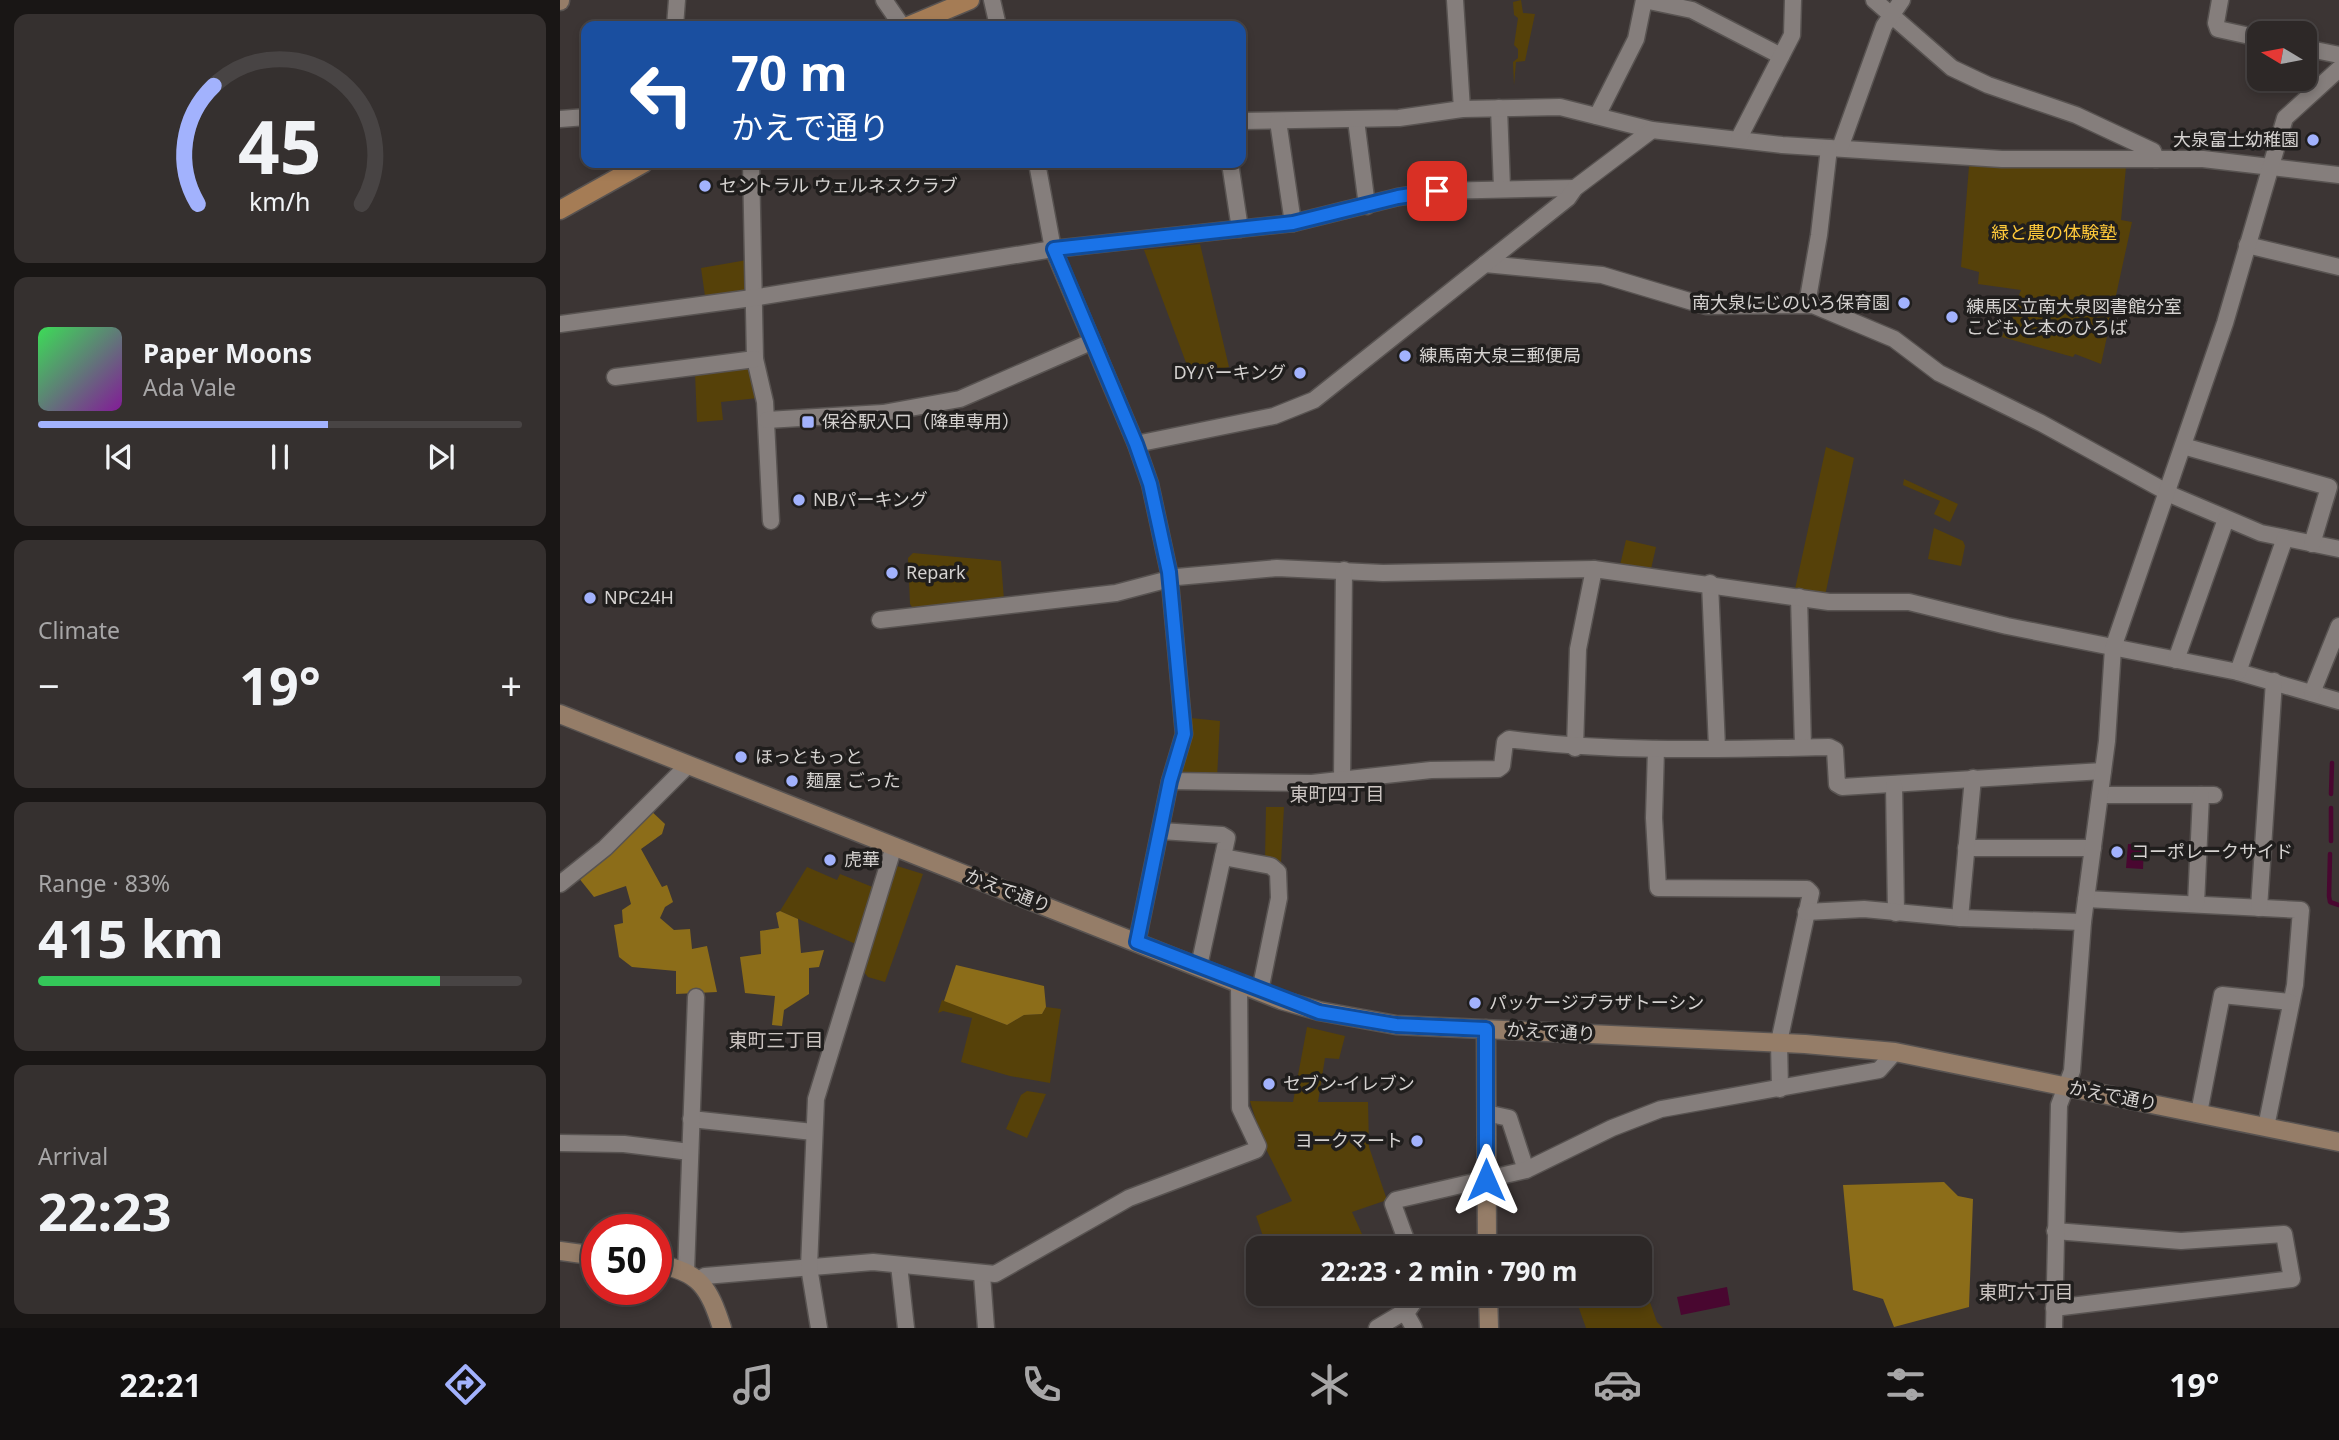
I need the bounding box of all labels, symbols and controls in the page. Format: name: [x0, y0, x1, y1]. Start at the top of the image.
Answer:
north arrow: [2247, 21, 2317, 91]
map controls: [2247, 21, 2317, 91]
text: 70 m: [731, 39, 848, 105]
icon: left: [616, 49, 707, 140]
text: 45: [238, 97, 322, 196]
text: かえで通り: [731, 105, 890, 148]
place label: 大泉富士幼稚園: [2173, 127, 2299, 151]
marker: 大泉富士幼稚園: [2305, 132, 2321, 148]
pin: [1407, 161, 1467, 221]
icon: arrive: [1418, 172, 1456, 210]
place label: セントラル ウェルネスクラブ: [719, 173, 958, 197]
marker: セントラル ウェルネスクラブ: [697, 178, 713, 194]
text: km/h: [249, 184, 311, 218]
park label: 緑と農の体験塾: [1991, 220, 2117, 244]
place label: 南大泉にじのいろ保育園: [1692, 290, 1890, 314]
place label: 練馬区立南大泉図書館分室 こどもと本のひろば: [1966, 294, 2182, 339]
marker: 南大泉にじのいろ保育園: [1896, 295, 1912, 311]
marker: 練馬区立南大泉図書館分室 こどもと本のひろば: [1944, 309, 1960, 325]
text: Paper Moons: [143, 335, 312, 371]
place label: 練馬南大泉三郵便局: [1419, 343, 1581, 367]
marker: 練馬南大泉三郵便局: [1397, 348, 1413, 364]
place label: DYパーキング: [1173, 360, 1286, 384]
marker: DYパーキング: [1292, 365, 1308, 381]
text: Ada Vale: [143, 371, 236, 403]
place label: 保谷駅入口（降車専用）: [822, 409, 1020, 433]
marker: 保谷駅入口（降車専用）: [800, 414, 816, 430]
icon: previous: [100, 438, 138, 476]
icon: pause: [261, 438, 299, 476]
icon: next: [422, 438, 460, 476]
place label: NBパーキング: [813, 487, 928, 511]
marker: NBパーキング: [791, 492, 807, 508]
place label: Repark: [906, 560, 966, 584]
marker: Repark: [884, 565, 900, 581]
place label: NPC24H: [604, 585, 674, 609]
marker: NPC24H: [582, 590, 598, 606]
text: Climate: [38, 614, 120, 646]
text: 19°: [239, 649, 321, 720]
text: −: [38, 659, 60, 711]
text: +: [500, 659, 522, 711]
place label: ほっともっと: [755, 744, 863, 768]
marker: ほっともっと: [733, 749, 749, 765]
place label: 麺屋 ごった: [806, 768, 901, 792]
marker: 麺屋 ごった: [784, 773, 800, 789]
district label: 東町四丁目: [1289, 781, 1385, 807]
place label: コーポレークサイド: [2131, 839, 2293, 863]
marker: コーポレークサイド: [2109, 844, 2125, 860]
place label: 虎華: [844, 847, 880, 871]
marker: 虎華: [822, 852, 838, 868]
street label: かえで通り: [962, 863, 1054, 917]
text: Range · 83%: [38, 867, 170, 899]
text: 415 km: [38, 902, 224, 973]
place label: パッケージプラザトーシン: [1489, 990, 1704, 1014]
marker: パッケージプラザトーシン: [1467, 995, 1483, 1011]
street label: かえで通り: [1506, 1017, 1596, 1045]
district label: 東町三丁目: [728, 1027, 824, 1053]
place label: セブン-イレブン: [1283, 1071, 1415, 1095]
street label: かえで通り: [2067, 1075, 2159, 1115]
marker: セブン-イレブン: [1261, 1076, 1277, 1092]
place label: ヨークマート: [1295, 1128, 1403, 1152]
marker: ヨークマート: [1409, 1133, 1425, 1149]
text: Arrival: [38, 1140, 108, 1172]
position arrow: [1449, 1143, 1523, 1217]
text: 22:23: [38, 1175, 172, 1246]
speed limit sign: 50: [581, 1214, 672, 1305]
text: 22:23 · 2 min · 790 m: [1321, 1253, 1577, 1289]
district label: 東町六丁目: [1978, 1279, 2074, 1305]
icon: directions: [441, 1360, 490, 1409]
icon: music: [729, 1360, 778, 1409]
icon: phone: [1017, 1360, 1066, 1409]
icon: climate: [1305, 1360, 1354, 1409]
icon: car: [1593, 1360, 1642, 1409]
icon: filters: [1881, 1360, 1930, 1409]
text: 22:21: [120, 1363, 202, 1406]
text: 19°: [2169, 1363, 2219, 1406]

